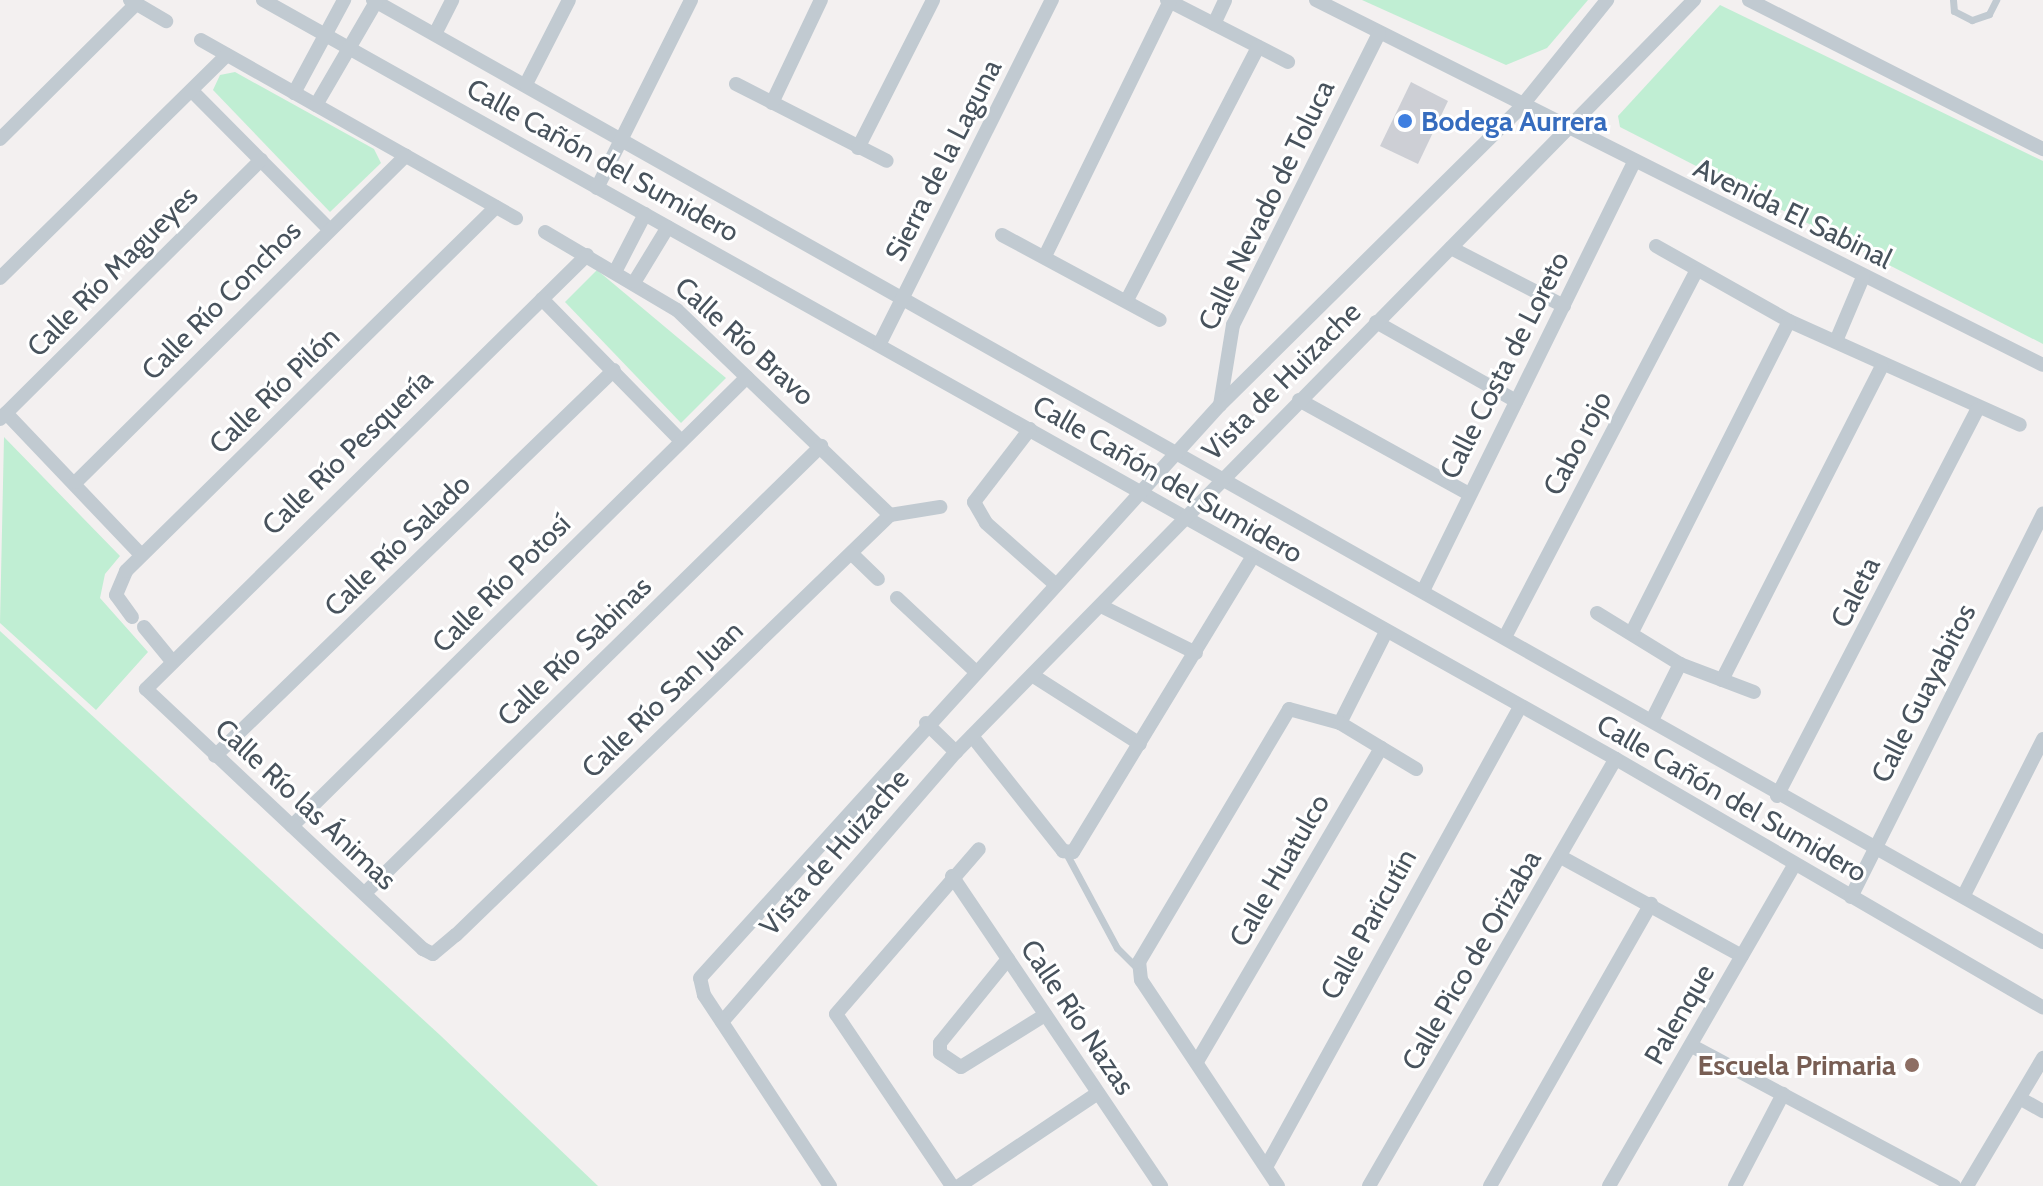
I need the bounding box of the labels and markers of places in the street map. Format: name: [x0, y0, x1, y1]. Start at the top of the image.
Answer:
place label: Bodega Aurrera: [1421, 104, 1607, 138]
marker: Bodega Aurrera: [1396, 112, 1414, 130]
place label: Escuela Primaria: [1697, 1048, 1896, 1082]
marker: Escuela Primaria: [1903, 1056, 1921, 1074]

